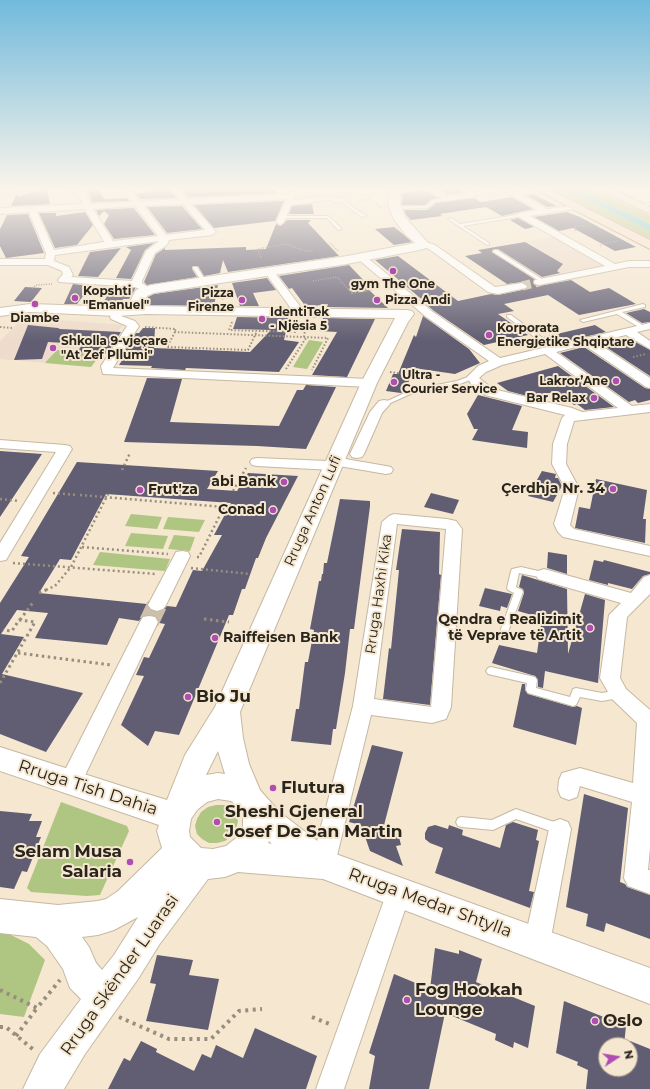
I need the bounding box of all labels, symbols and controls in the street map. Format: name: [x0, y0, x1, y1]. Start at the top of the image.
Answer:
marker: gym The One: [388, 266, 398, 276]
place label: gym The One: [351, 277, 435, 291]
place label: Kopshti "Emanuel": [83, 284, 149, 312]
place label: Pizza Firenze: [188, 286, 234, 314]
marker: Kopshti "Emanuel": [70, 293, 80, 303]
place label: Pizza Andi: [385, 293, 451, 307]
marker: Pizza Firenze: [237, 295, 247, 305]
marker: Pizza Andi: [372, 295, 382, 305]
marker: Diambe: [30, 299, 40, 309]
place label: IdentiTek - Njësia 5: [270, 305, 329, 333]
place label: Diambe: [10, 311, 60, 325]
marker: IdentiTek - Njësia 5: [257, 314, 267, 324]
place label: Korporata Energjetike Shqiptare: [497, 321, 634, 349]
marker: Korporata Energjetike Shqiptare: [484, 330, 494, 340]
place label: Shkolla 9-vjeçare "At Zef Pllumi": [61, 334, 168, 362]
marker: Shkolla 9-vjeçare "At Zef Pllumi": [48, 343, 58, 353]
place label: Ultra - Courier Service: [402, 368, 497, 396]
place label: Lakror’Ane: [539, 374, 608, 388]
marker: Lakror’Ane: [611, 376, 621, 386]
marker: Ultra - Courier Service: [389, 377, 399, 387]
place label: Bar Relax: [526, 391, 586, 405]
marker: Bar Relax: [589, 393, 599, 403]
street label: Rruga Anton Lufi: [281, 453, 345, 569]
place label: abi Bank: [211, 474, 276, 490]
marker: abi Bank: [279, 477, 289, 487]
place label: Çerdhja Nr. 34: [501, 481, 605, 497]
place label: Frut'za: [148, 482, 198, 498]
marker: Çerdhja Nr. 34: [608, 484, 618, 494]
marker: Frut'za: [135, 485, 145, 495]
place label: Conad: [218, 502, 265, 518]
marker: Conad: [268, 505, 278, 515]
street label: Rruga Haxhi Kika: [362, 533, 396, 655]
place label: Qendra e Realizimit të Veprave të Artit: [438, 612, 582, 644]
marker: Qendra e Realizimit të Veprave të Artit: [585, 623, 595, 633]
place label: Raiffeisen Bank: [223, 630, 338, 646]
marker: Raiffeisen Bank: [210, 633, 220, 643]
place label: Bio Ju: [196, 687, 251, 707]
marker: Bio Ju: [183, 692, 193, 702]
street label: Rruga Tish Dahia: [16, 756, 160, 820]
place label: Flutura: [281, 778, 345, 798]
marker: Flutura: [268, 783, 278, 793]
place label: Sheshi Gjeneral Josef De San Martin: [225, 802, 403, 842]
marker: Sheshi Gjeneral Josef De San Martin: [212, 817, 222, 827]
place label: Selam Musa Salaria: [15, 842, 122, 882]
marker: Selam Musa Salaria: [125, 857, 135, 867]
street label: Rruga Medar Shtylla: [345, 864, 515, 942]
street label: Rruga Skënder Luarasi: [57, 890, 183, 1060]
place label: Fog Hookah Lounge: [415, 980, 523, 1020]
marker: Fog Hookah Lounge: [402, 995, 412, 1005]
place label: Oslo: [603, 1011, 643, 1031]
marker: Oslo: [590, 1016, 600, 1026]
north arrow: [598, 1037, 638, 1077]
text: N: [621, 1049, 637, 1061]

